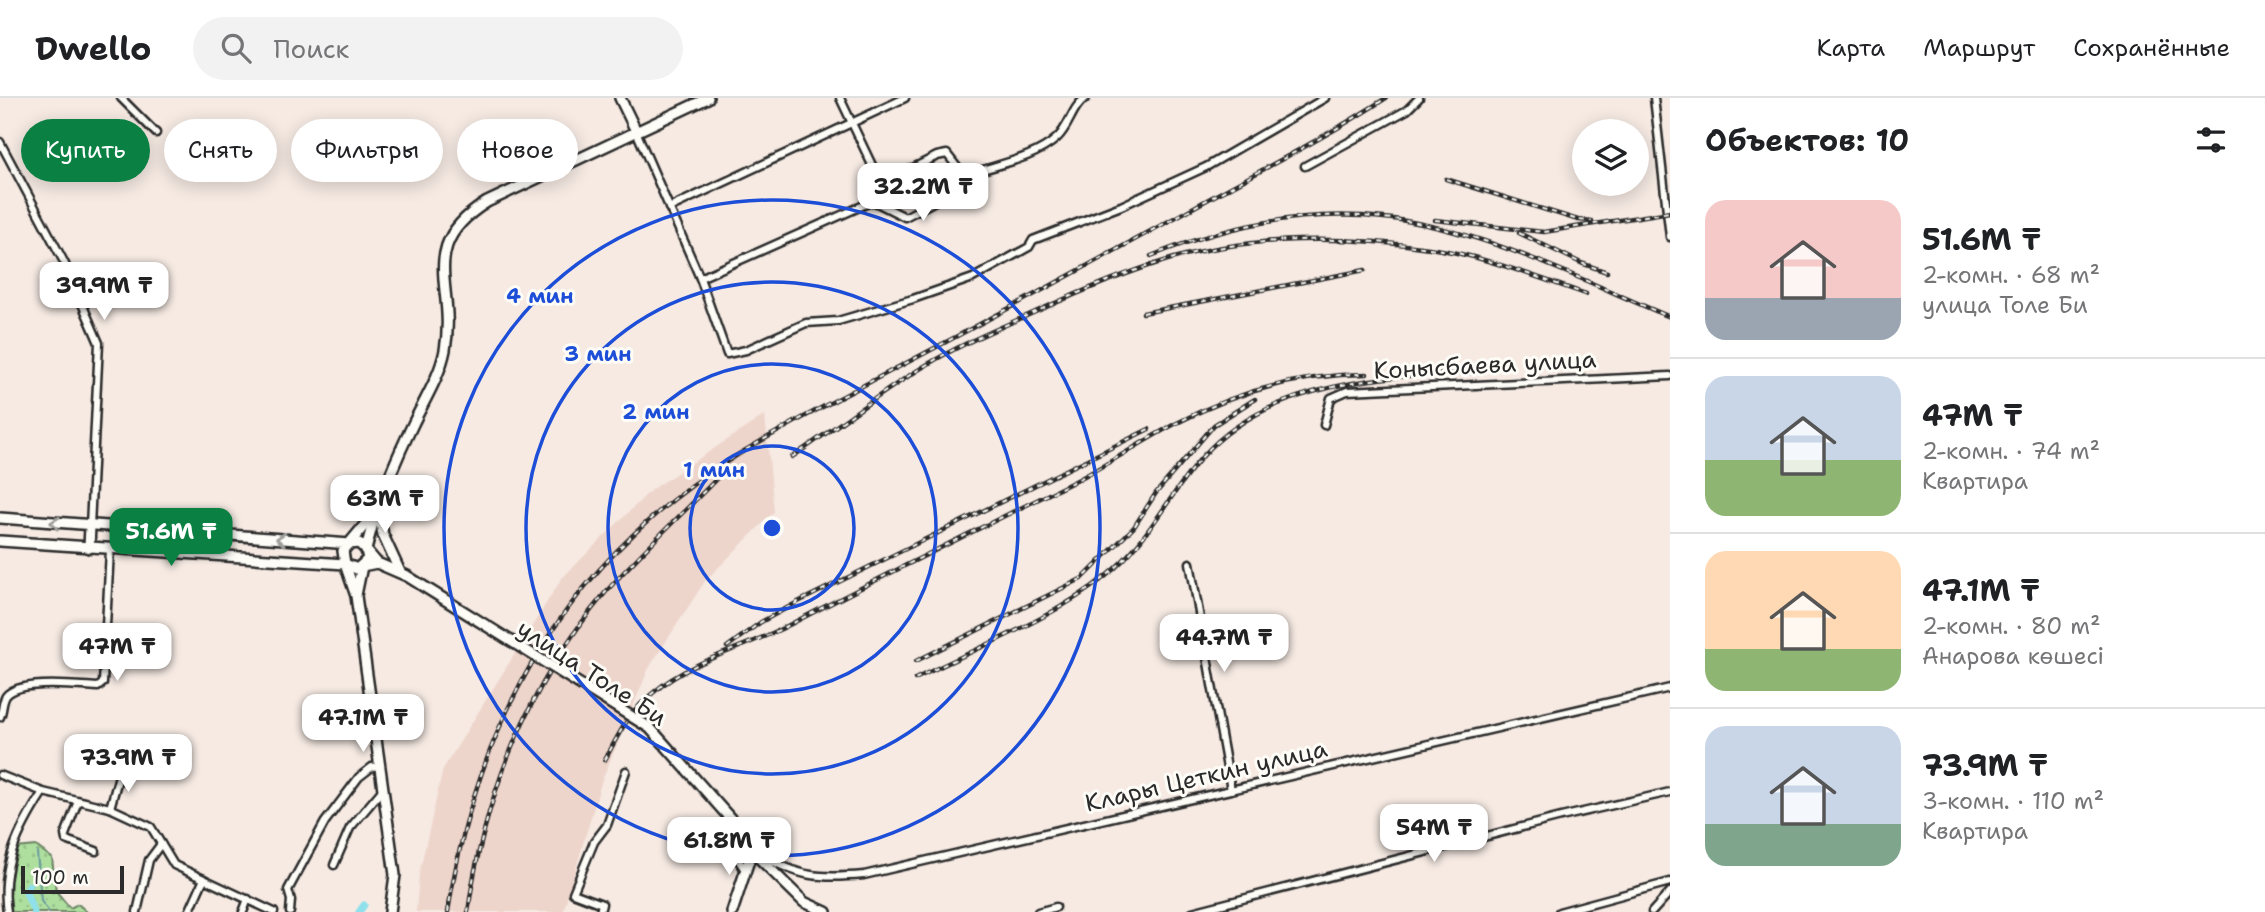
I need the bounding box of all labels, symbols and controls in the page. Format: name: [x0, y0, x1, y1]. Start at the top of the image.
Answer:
search box: [193, 17, 683, 80]
text: Dwello: [35, 26, 151, 71]
icon: search: [217, 29, 255, 67]
text: Поиск: [273, 31, 349, 66]
text: Карта: [1817, 32, 1885, 64]
text: Маршрут: [1923, 32, 2035, 64]
text: Сохранённые: [2073, 32, 2230, 64]
chip: Купить: [21, 119, 150, 182]
chip: Снять: [164, 119, 277, 182]
chip: Фильтры: [291, 119, 443, 182]
chip: Новое: [457, 119, 578, 182]
map controls: [1572, 119, 1649, 196]
button: layers: [1572, 119, 1649, 196]
text: Объектов: 10: [1705, 120, 1909, 161]
icon: filters: [2192, 121, 2230, 159]
pin: 32.2M ₸: [858, 164, 988, 223]
text: 32.2M ₸: [873, 171, 973, 201]
text: 51.6M ₸: [1922, 219, 2041, 260]
icon: home: [1761, 228, 1845, 312]
text: 2-комн. · 68 m²: [1922, 260, 2100, 290]
pin: 39.9M ₸: [39, 262, 169, 322]
text: 39.9M ₸: [56, 270, 152, 300]
text: 4 мин: [506, 282, 574, 310]
text: улица Толе Би: [1922, 290, 2088, 320]
text: 3 мин: [564, 340, 632, 368]
street label: Конысбаева улица: [1373, 343, 1597, 387]
text: 47M ₸: [1922, 395, 2022, 436]
text: 2 мин: [622, 398, 690, 426]
icon: home: [1761, 404, 1845, 488]
text: 2-комн. · 74 m²: [1922, 436, 2100, 466]
text: 1 мин: [683, 456, 745, 484]
text: Квартира: [1922, 466, 2028, 496]
pin: 63M ₸: [336, 476, 434, 535]
text: 63M ₸: [346, 483, 424, 513]
pin: 51.6M ₸: [106, 508, 236, 568]
one-way arrow: [49, 516, 60, 531]
text: 51.6M ₸: [126, 516, 216, 546]
centre of rings: [760, 516, 784, 540]
one-way arrow: [276, 532, 287, 547]
text: 47.1M ₸: [1922, 570, 2039, 611]
icon: home: [1761, 579, 1845, 663]
text: 2-комн. · 80 m²: [1922, 611, 2101, 641]
street label: улица Толе Би: [511, 612, 673, 734]
pin: 44.7M ₸: [1159, 614, 1289, 674]
text: 44.7M ₸: [1176, 622, 1272, 652]
pin: 47M ₸: [68, 624, 166, 683]
text: 47M ₸: [79, 631, 155, 661]
text: Анарова көшесі: [1922, 641, 2104, 671]
pin: 47.1M ₸: [298, 694, 428, 754]
text: 47.1M ₸: [318, 702, 408, 732]
street label: Клары Цеткин улица: [1082, 733, 1330, 819]
pin: 73.9M ₸: [63, 734, 193, 794]
text: 73.9M ₸: [80, 742, 176, 772]
text: 73.9M ₸: [1922, 745, 2047, 786]
icon: home: [1761, 754, 1845, 838]
text: 3-комн. · 110 m²: [1922, 786, 2104, 816]
pin: 54M ₸: [1385, 804, 1483, 864]
text: 54M ₸: [1396, 812, 1472, 842]
text: Квартира: [1922, 816, 2028, 846]
pin: 61.8M ₸: [664, 818, 794, 877]
text: 61.8M ₸: [683, 825, 775, 855]
scale bar: [21, 863, 124, 895]
text: 100 m: [32, 865, 89, 890]

